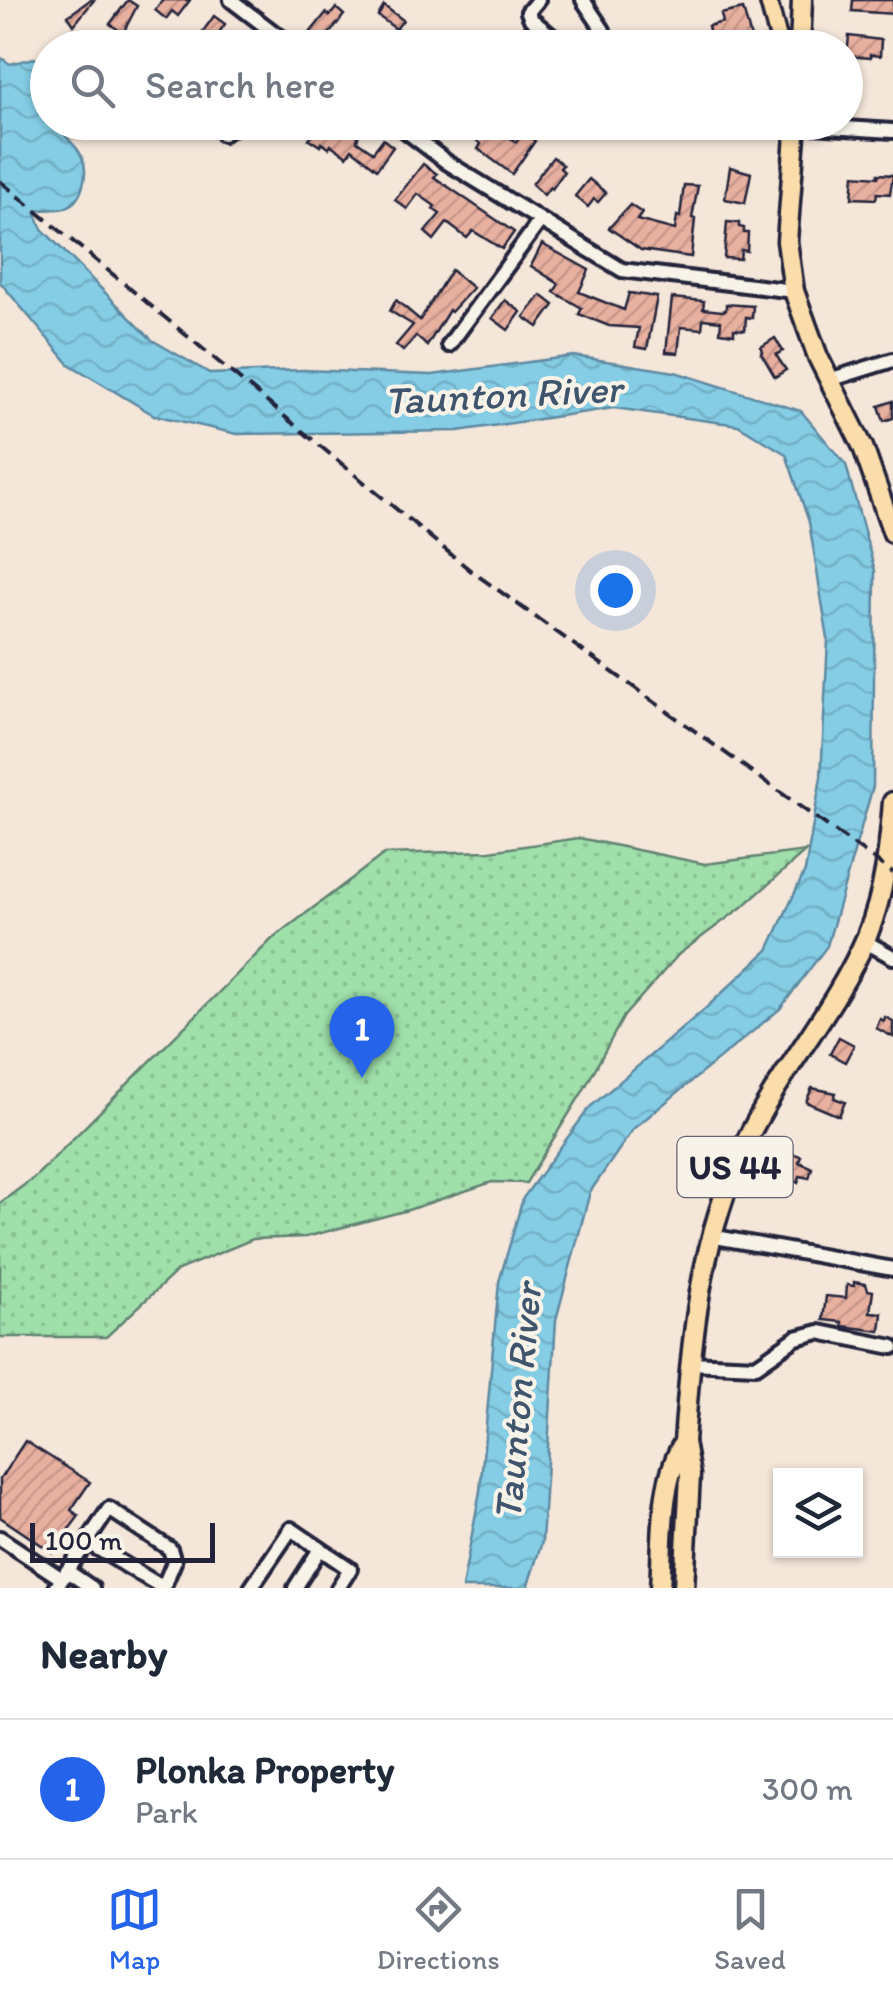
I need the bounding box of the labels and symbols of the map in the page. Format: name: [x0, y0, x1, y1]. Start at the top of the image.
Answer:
water label: Taunton River: [383, 364, 627, 424]
your location: [590, 565, 641, 616]
pin: 1: [330, 996, 394, 1078]
road number: US 44: [678, 1137, 792, 1197]
water label: Taunton River: [483, 1278, 552, 1523]
scale bar: [30, 1518, 215, 1562]

